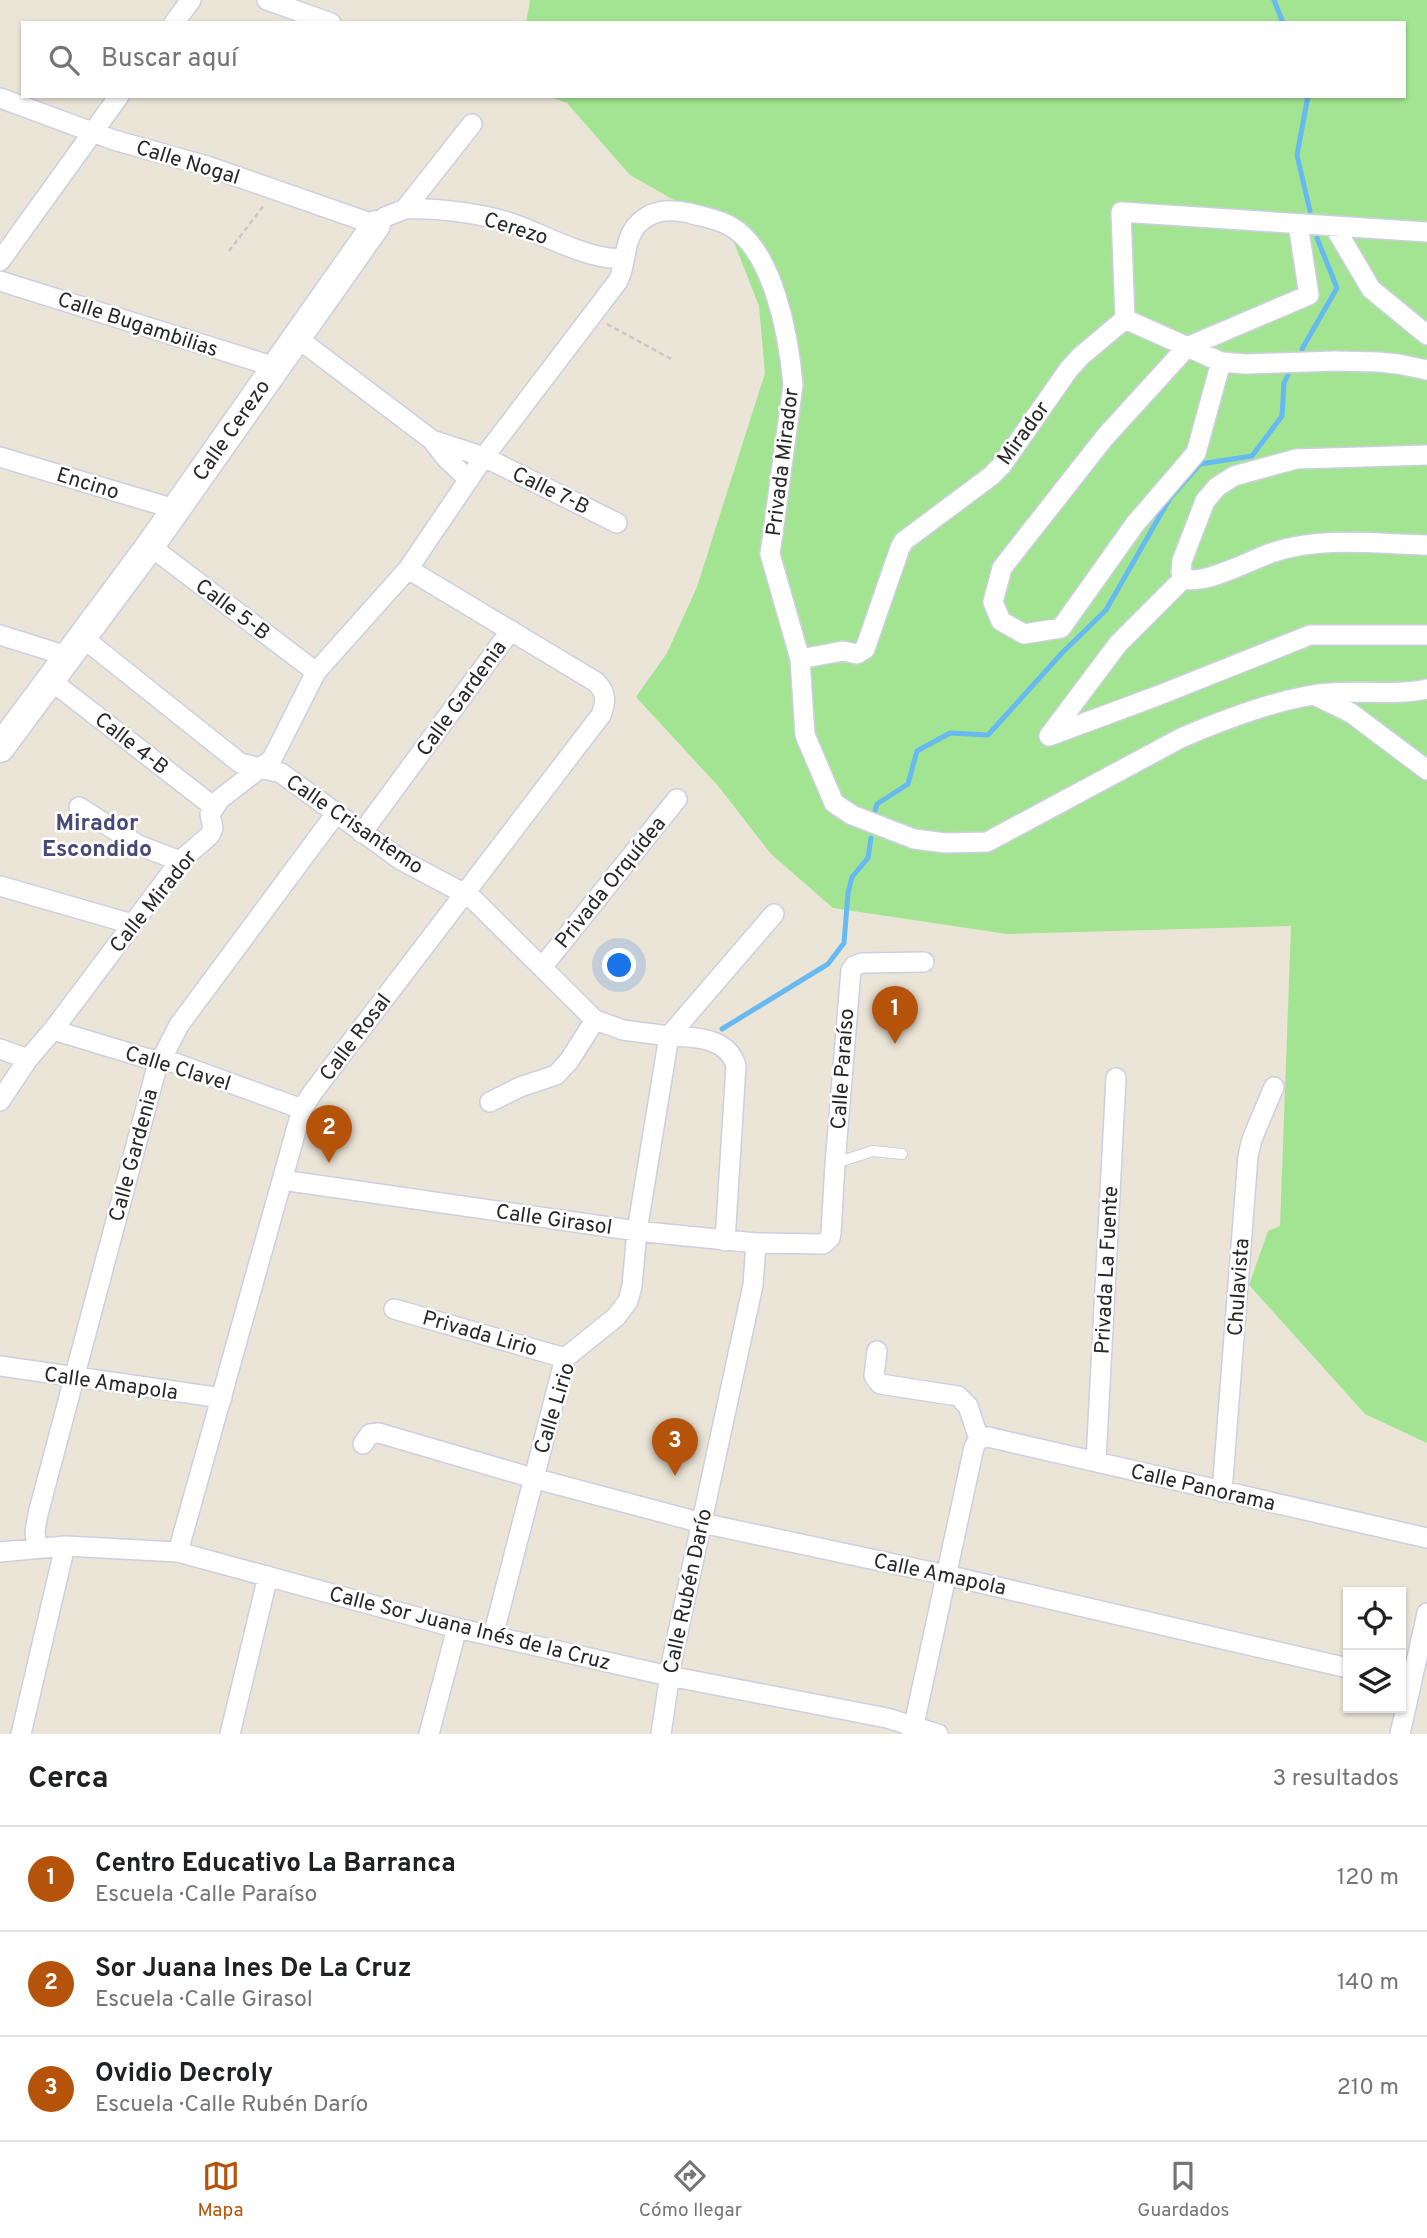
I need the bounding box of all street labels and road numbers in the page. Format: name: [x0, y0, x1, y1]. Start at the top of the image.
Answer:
street label: Calle Nogal: [132, 135, 243, 192]
street label: Cerezo: [480, 207, 551, 252]
street label: Calle Bugambilias: [54, 287, 221, 364]
street label: Calle Cerezo: [187, 375, 277, 487]
street label: Privada Mirador: [761, 387, 806, 538]
street label: Mirador: [992, 396, 1057, 471]
street label: Calle 7-B: [507, 461, 594, 522]
street label: Encino: [53, 462, 122, 507]
street label: Calle 5-B: [189, 573, 275, 647]
street label: Calle Gardenia: [411, 636, 513, 762]
street label: Calle 4-B: [89, 707, 174, 782]
street label: Calle Crisantemo: [280, 769, 428, 881]
street label: Privada Orquídea: [550, 811, 673, 954]
street label: Calle Mirador: [104, 845, 204, 959]
street label: Calle Rosal: [314, 989, 398, 1087]
street label: Calle Paraíso: [826, 1008, 861, 1131]
street label: Calle Clavel: [121, 1041, 234, 1098]
street label: Calle Gardenia: [104, 1086, 165, 1225]
street label: Privada La Fuente: [1090, 1185, 1125, 1355]
street label: Calle Girasol: [494, 1199, 614, 1242]
street label: Chulavista: [1223, 1237, 1256, 1337]
street label: Privada Lirio: [419, 1305, 540, 1364]
street label: Calle Lirio: [529, 1360, 582, 1457]
street label: Calle Amapola: [42, 1362, 179, 1407]
street label: Calle Panorama: [1128, 1459, 1278, 1518]
street label: Calle Rubén Darío: [658, 1506, 719, 1676]
street label: Calle Amapola: [871, 1548, 1009, 1603]
street label: Calle Sor Juana Inés de la Cruz: [326, 1581, 613, 1678]

